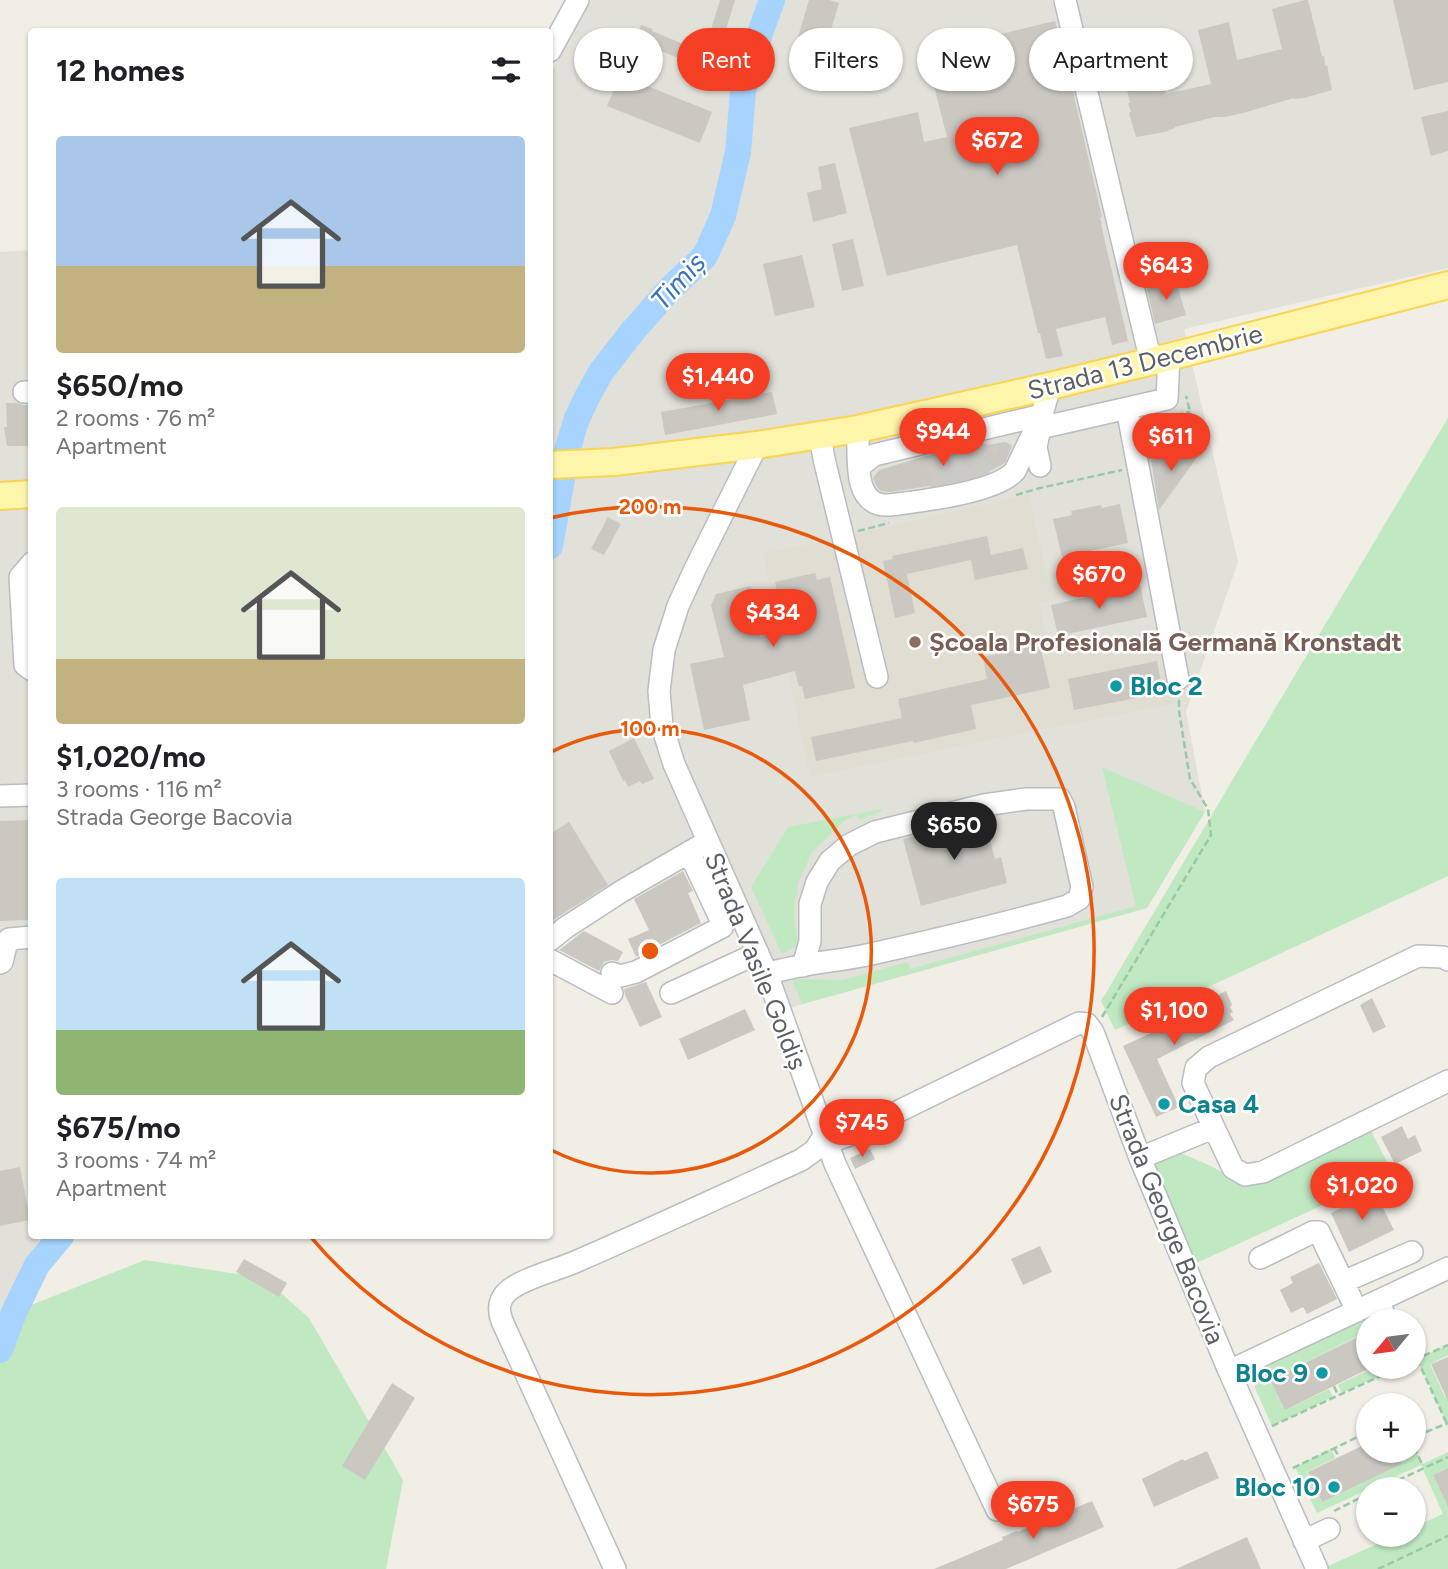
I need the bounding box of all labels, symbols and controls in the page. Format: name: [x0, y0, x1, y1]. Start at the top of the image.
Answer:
chip: Buy: [574, 28, 663, 91]
chip: Rent: [677, 28, 775, 91]
chip: Filters: [789, 28, 903, 91]
chip: New: [917, 28, 1015, 91]
chip: Apartment: [1029, 28, 1193, 91]
icon: filters: [487, 51, 525, 89]
text: 12 homes: [56, 52, 184, 89]
pin: $672: [956, 118, 1038, 177]
text: $672: [971, 126, 1023, 154]
icon: home: [228, 181, 354, 307]
pin: $643: [1125, 243, 1207, 302]
water label: Timiș: [643, 245, 713, 317]
text: $643: [1139, 251, 1193, 279]
street label: Strada 13 Decembrie: [1024, 317, 1266, 407]
pin: $1,440: [661, 354, 775, 413]
text: $1,440: [682, 362, 754, 390]
text: $650/mo: [56, 367, 183, 404]
text: 2 rooms · 76 m²: [56, 404, 215, 432]
pin: $944: [902, 408, 984, 468]
pin: $611: [1130, 414, 1212, 473]
text: $944: [915, 417, 971, 445]
text: $611: [1148, 422, 1194, 450]
text: Apartment: [56, 432, 167, 460]
text: 200 m: [619, 494, 681, 519]
icon: home: [228, 552, 354, 678]
pin: $670: [1058, 552, 1140, 611]
text: $670: [1072, 560, 1126, 588]
pin: $434: [732, 590, 814, 649]
text: $434: [746, 598, 800, 626]
place label: Școala Profesională Germană Kronstadt: [929, 626, 1402, 658]
marker: Școala Profesională Germană Kronstadt: [907, 634, 923, 650]
place label: Bloc 2: [1130, 670, 1203, 702]
marker: Bloc 2: [1108, 678, 1124, 694]
text: 100 m: [620, 716, 680, 741]
text: $1,020/mo: [56, 738, 206, 775]
text: 3 rooms · 116 m²: [56, 775, 222, 803]
pin: $650: [913, 802, 995, 862]
text: Strada George Bacovia: [56, 803, 292, 831]
text: $650: [927, 811, 981, 839]
street label: Strada Vasile Goldiș: [698, 848, 814, 1074]
icon: home: [228, 923, 354, 1049]
centre of rings: [638, 939, 662, 963]
pin: $1,100: [1117, 988, 1231, 1047]
text: $1,100: [1140, 996, 1208, 1024]
place label: Casa 4: [1178, 1088, 1259, 1120]
street label: Strada George Bacovia: [1102, 1089, 1232, 1349]
marker: Casa 4: [1156, 1096, 1172, 1112]
pin: $745: [821, 1100, 903, 1159]
text: $745: [835, 1108, 889, 1136]
text: $675/mo: [56, 1109, 181, 1146]
text: 3 rooms · 74 m²: [56, 1146, 216, 1174]
pin: $1,020: [1305, 1162, 1419, 1222]
text: $1,020: [1326, 1171, 1398, 1199]
text: Apartment: [56, 1174, 167, 1202]
north arrow: [1356, 1309, 1426, 1379]
map controls: [1356, 1309, 1426, 1547]
place label: Bloc 9: [1235, 1357, 1308, 1389]
marker: Bloc 9: [1314, 1365, 1330, 1381]
button: +: [1356, 1393, 1426, 1463]
place label: Bloc 10: [1234, 1471, 1320, 1503]
button: −: [1356, 1477, 1426, 1547]
marker: Bloc 10: [1326, 1479, 1342, 1495]
pin: $675: [992, 1482, 1074, 1541]
text: $675: [1007, 1490, 1059, 1518]

